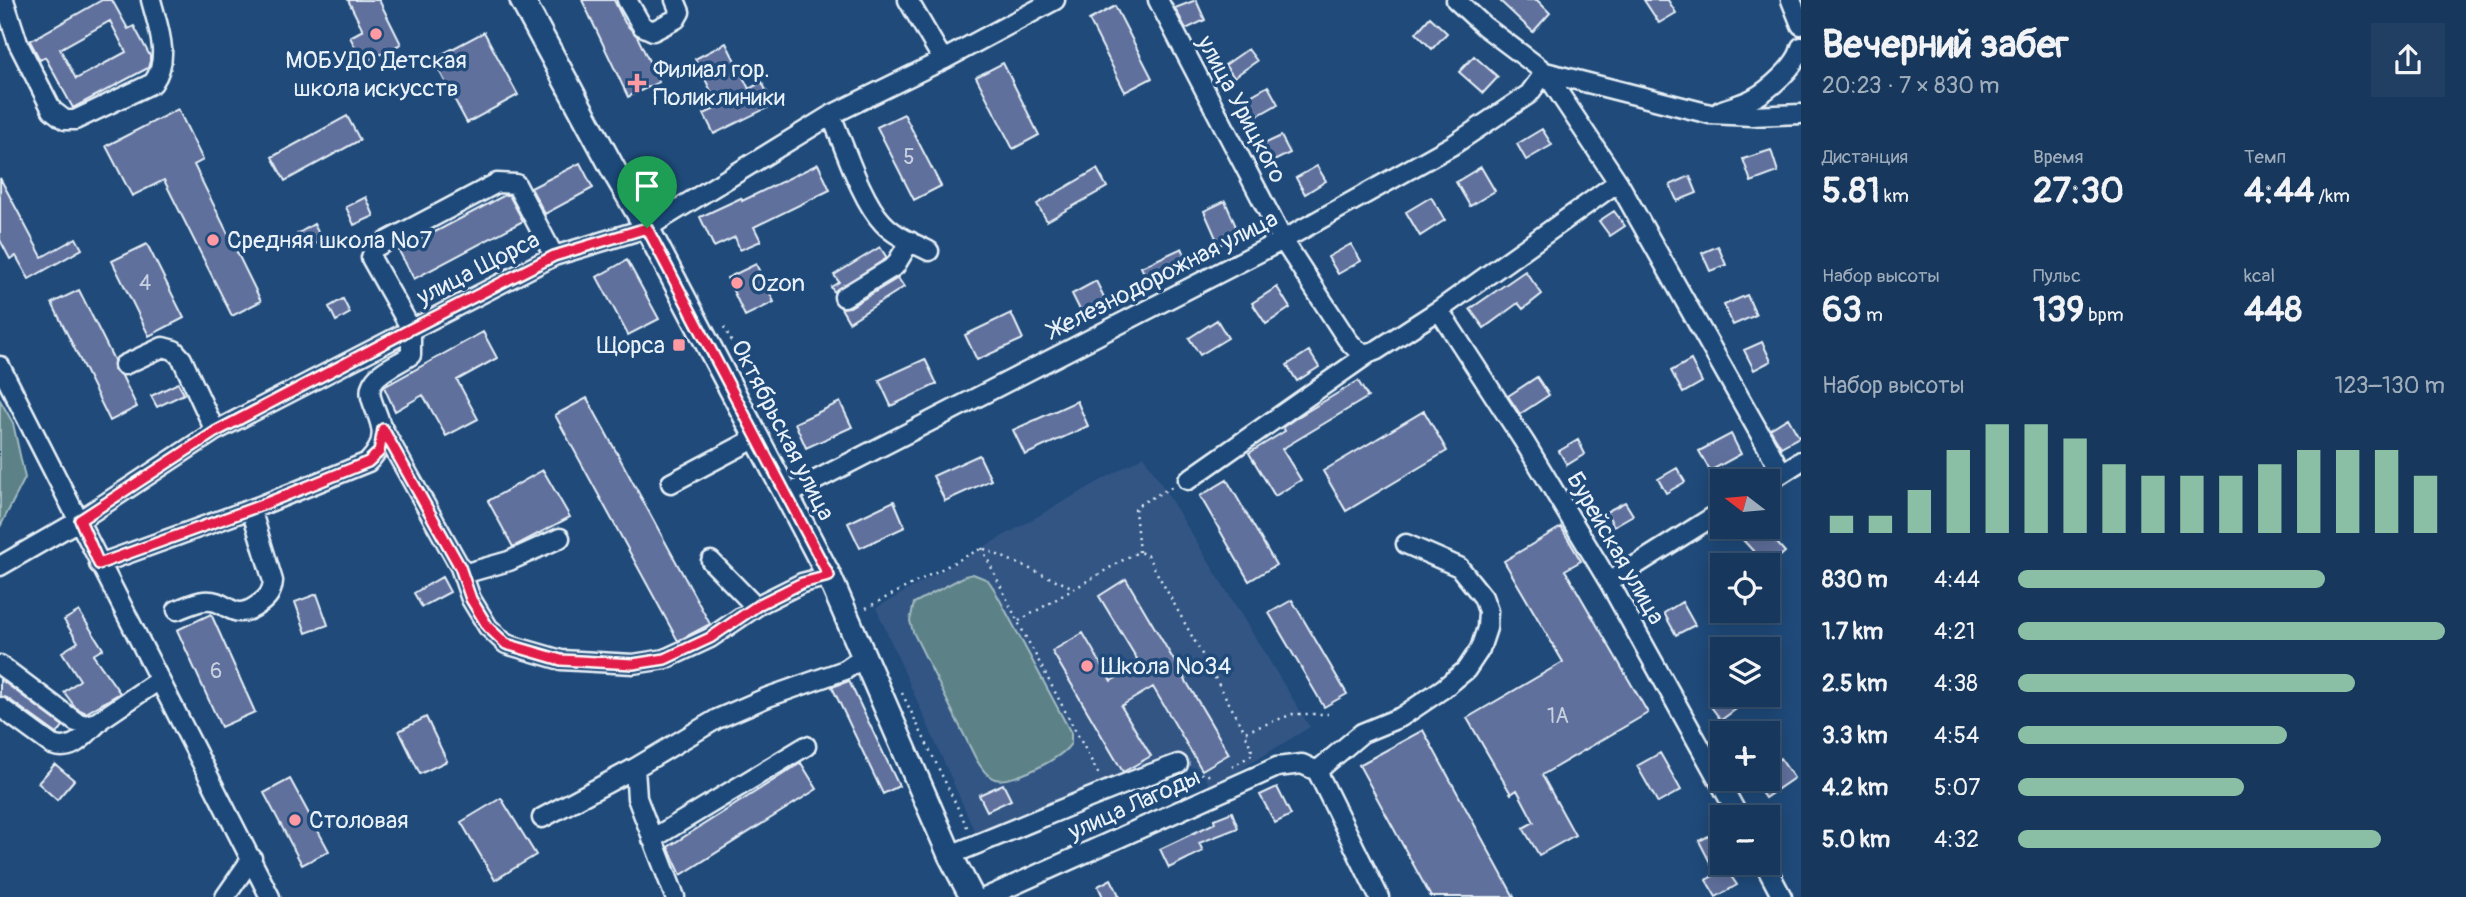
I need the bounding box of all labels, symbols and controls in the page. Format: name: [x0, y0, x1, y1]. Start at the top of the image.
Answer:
text: Вечерний забег: [1822, 21, 2069, 69]
button: share: [2371, 23, 2445, 97]
marker: МОБУДО Детская школа искусcтв: [368, 26, 384, 42]
street label: улица Урицкого: [1190, 30, 1293, 188]
place label: МОБУДО Детская школа искусcтв: [285, 46, 467, 103]
place label: Филиал гор. Поликлиники: [653, 55, 785, 112]
text: 20:23 · 7 × 830 m: [1822, 71, 1999, 100]
marker: Филиал гор. Поликлиники: [627, 73, 647, 93]
house number: 5: [903, 144, 915, 171]
text: Дистанция: [1822, 145, 1908, 169]
text: Время: [2033, 145, 2084, 169]
text: Темп: [2244, 145, 2286, 169]
pin: [617, 156, 677, 228]
icon: arrive: [628, 167, 666, 205]
text: 5.81: [1822, 169, 1880, 213]
text: 27:30: [2033, 169, 2124, 213]
text: 4:44: [2244, 169, 2314, 213]
text: km: [1880, 184, 1909, 208]
text: /km: [2314, 184, 2350, 208]
street label: Железнодорожная улица: [1040, 204, 1283, 347]
street label: улица Щорса: [411, 225, 544, 312]
place label: Средняя школа №7: [227, 226, 432, 255]
marker: Средняя школа №7: [205, 232, 221, 248]
text: Набор высоты: [1822, 264, 1940, 288]
text: Пульс: [2033, 264, 2081, 288]
text: kcal: [2244, 264, 2275, 288]
place label: Ozon: [751, 269, 805, 298]
house number: 4: [139, 270, 151, 297]
marker: Ozon: [729, 275, 745, 291]
text: 63: [1822, 288, 1862, 332]
text: 139: [2033, 288, 2084, 332]
text: 448: [2244, 288, 2302, 332]
text: m: [1862, 303, 1883, 327]
text: bpm: [2084, 303, 2124, 327]
place label: Щорса: [596, 331, 665, 360]
street label: Октябрьская улица: [724, 335, 841, 525]
marker: Щорса: [671, 337, 687, 353]
text: Набор высоты: [1822, 371, 1964, 400]
text: 123–130 m: [2335, 371, 2445, 400]
street label: Бурейская улица: [1560, 467, 1671, 630]
north arrow: [1710, 469, 1780, 539]
map controls: [1710, 469, 1780, 875]
button: locate: [1710, 553, 1780, 623]
text: 830 m: [1822, 565, 1888, 594]
text: 4:44: [1934, 565, 1980, 594]
text: 1.7 km: [1822, 617, 1883, 646]
text: 4:21: [1934, 617, 1975, 646]
button: layers: [1710, 637, 1780, 707]
place label: Школа №34: [1101, 652, 1231, 681]
house number: 6: [210, 658, 222, 685]
marker: Школа №34: [1079, 658, 1095, 674]
text: 2.5 km: [1822, 669, 1887, 698]
text: 4:38: [1934, 669, 1978, 698]
house number: 1А: [1547, 703, 1569, 730]
button: +: [1710, 721, 1780, 791]
text: 3.3 km: [1822, 721, 1888, 750]
text: 4:54: [1934, 721, 1979, 750]
street label: улица Лагоды: [1063, 762, 1205, 847]
text: 4.2 km: [1822, 773, 1888, 802]
text: 5:07: [1934, 773, 1980, 802]
button: −: [1710, 805, 1780, 875]
place label: Столовая: [309, 806, 408, 835]
marker: Столовая: [287, 812, 303, 828]
text: 5.0 km: [1822, 825, 1890, 854]
text: 4:32: [1934, 825, 1979, 854]

